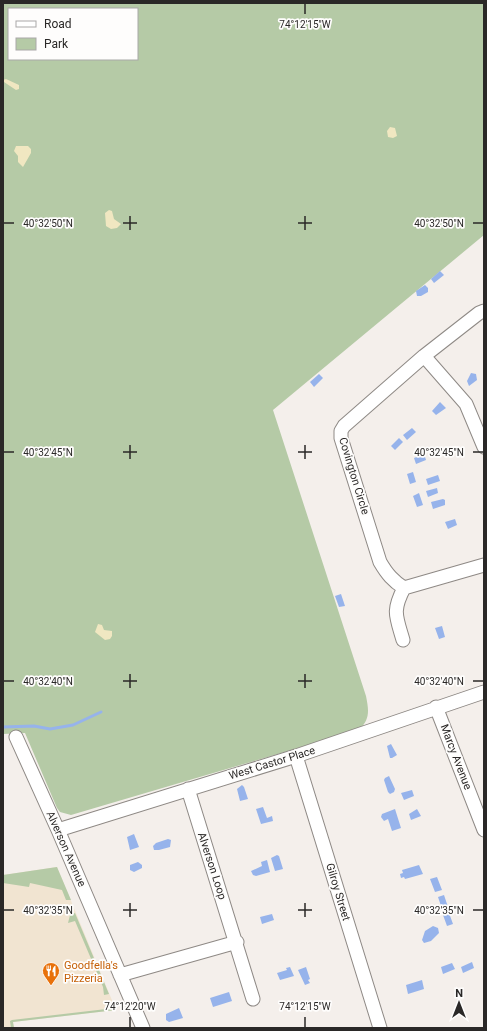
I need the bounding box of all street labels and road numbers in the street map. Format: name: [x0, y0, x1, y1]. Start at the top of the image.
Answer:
street label: Covington Circle: [336, 436, 372, 516]
street label: Marcy Avenue: [438, 723, 474, 792]
street label: West Castor Place: [227, 744, 317, 782]
street label: Alverson Avenue: [44, 809, 89, 889]
street label: Alverson Loop: [195, 831, 229, 901]
street label: Gilroy Street: [323, 862, 353, 923]

